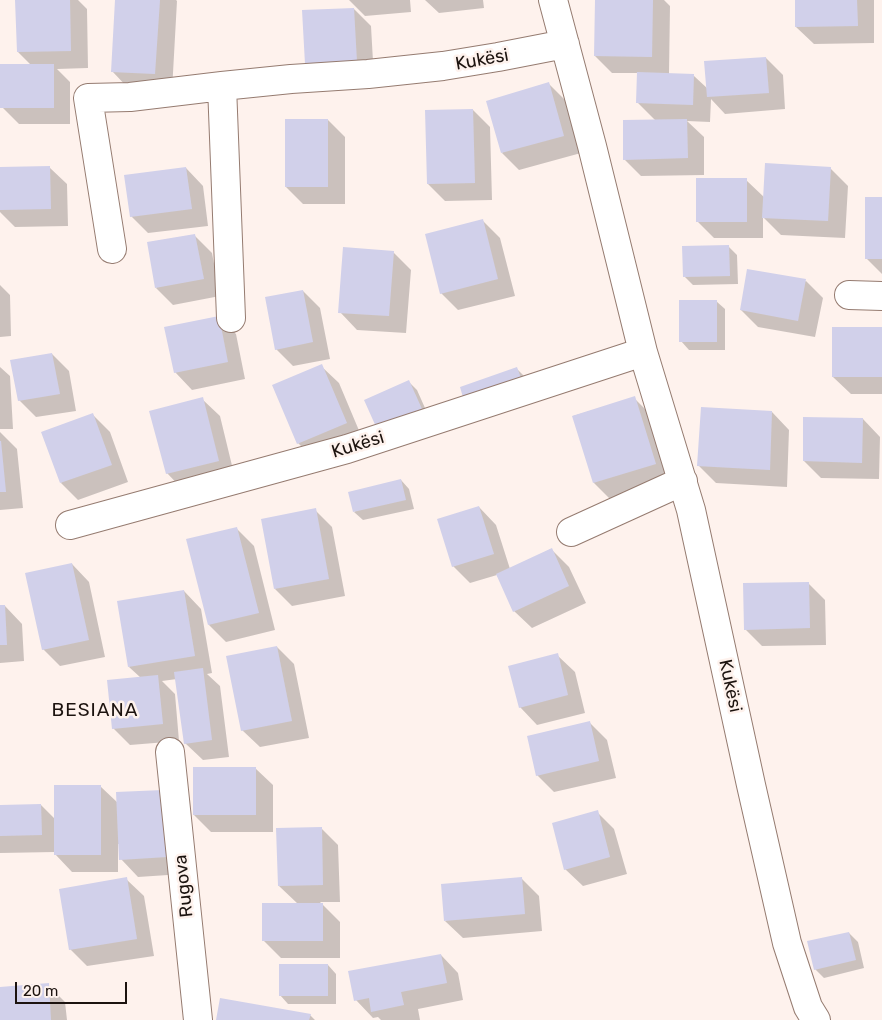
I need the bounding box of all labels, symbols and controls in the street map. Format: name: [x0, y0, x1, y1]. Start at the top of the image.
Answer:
street label: Kukësi: [454, 45, 510, 75]
street label: Kukësi: [329, 427, 387, 463]
street label: Kukësi: [714, 657, 746, 715]
district label: BESIANA: [51, 700, 139, 722]
street label: Rugova: [170, 854, 198, 918]
scale bar: [18, 972, 130, 1004]
text: 20 m: [23, 982, 58, 1000]

